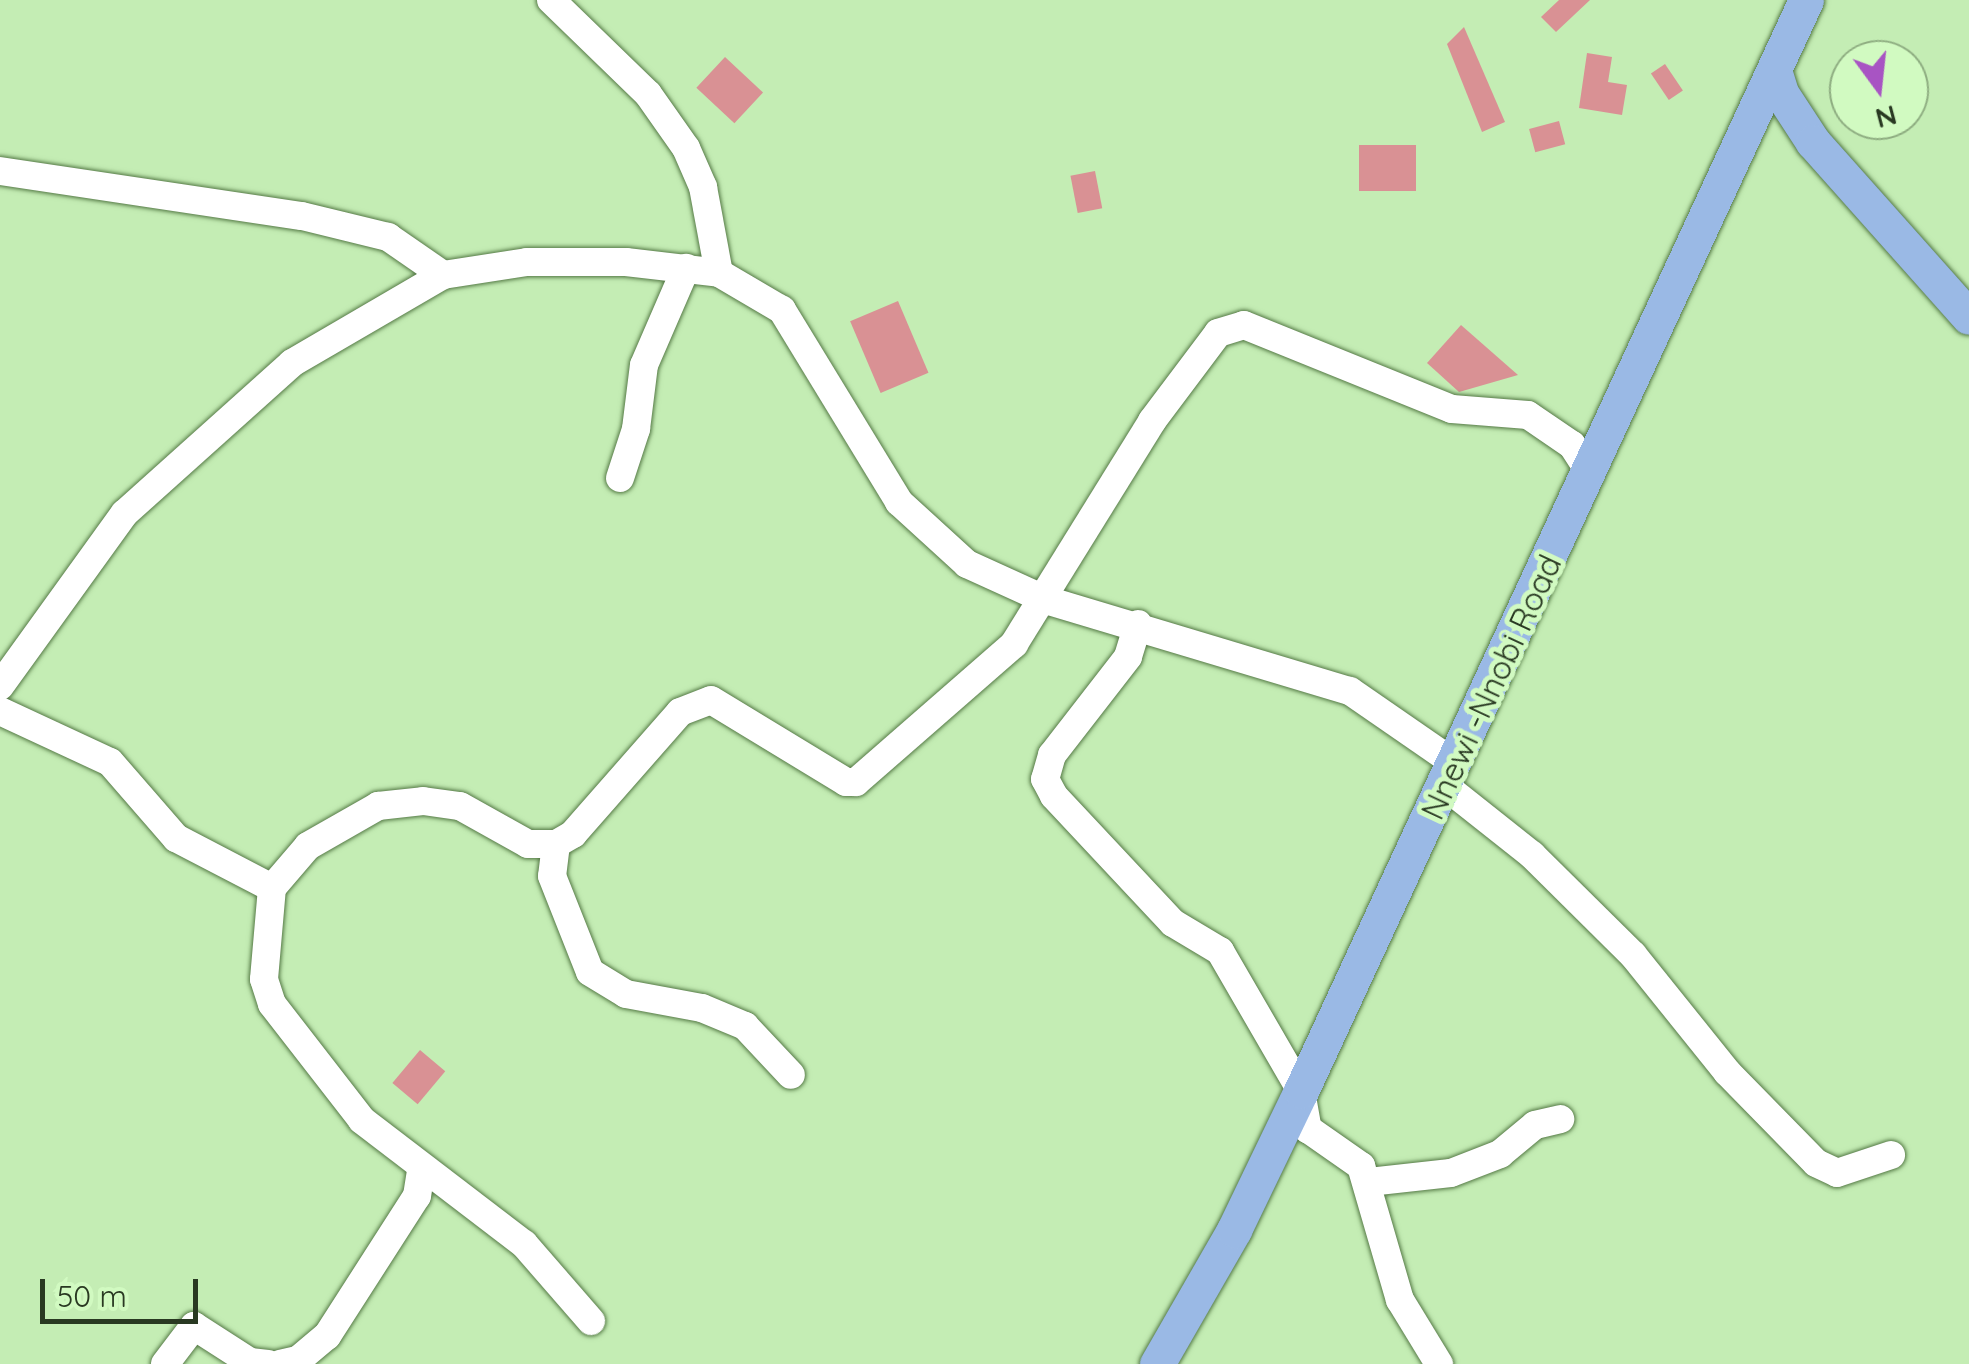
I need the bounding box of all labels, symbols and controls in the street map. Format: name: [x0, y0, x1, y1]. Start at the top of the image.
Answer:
north arrow: [1829, 40, 1929, 140]
text: N: [1872, 98, 1901, 137]
street label: Nnewi -Nnobi Road: [1413, 549, 1569, 825]
scale bar: [45, 1259, 202, 1321]
text: 50 m: [57, 1277, 127, 1315]

